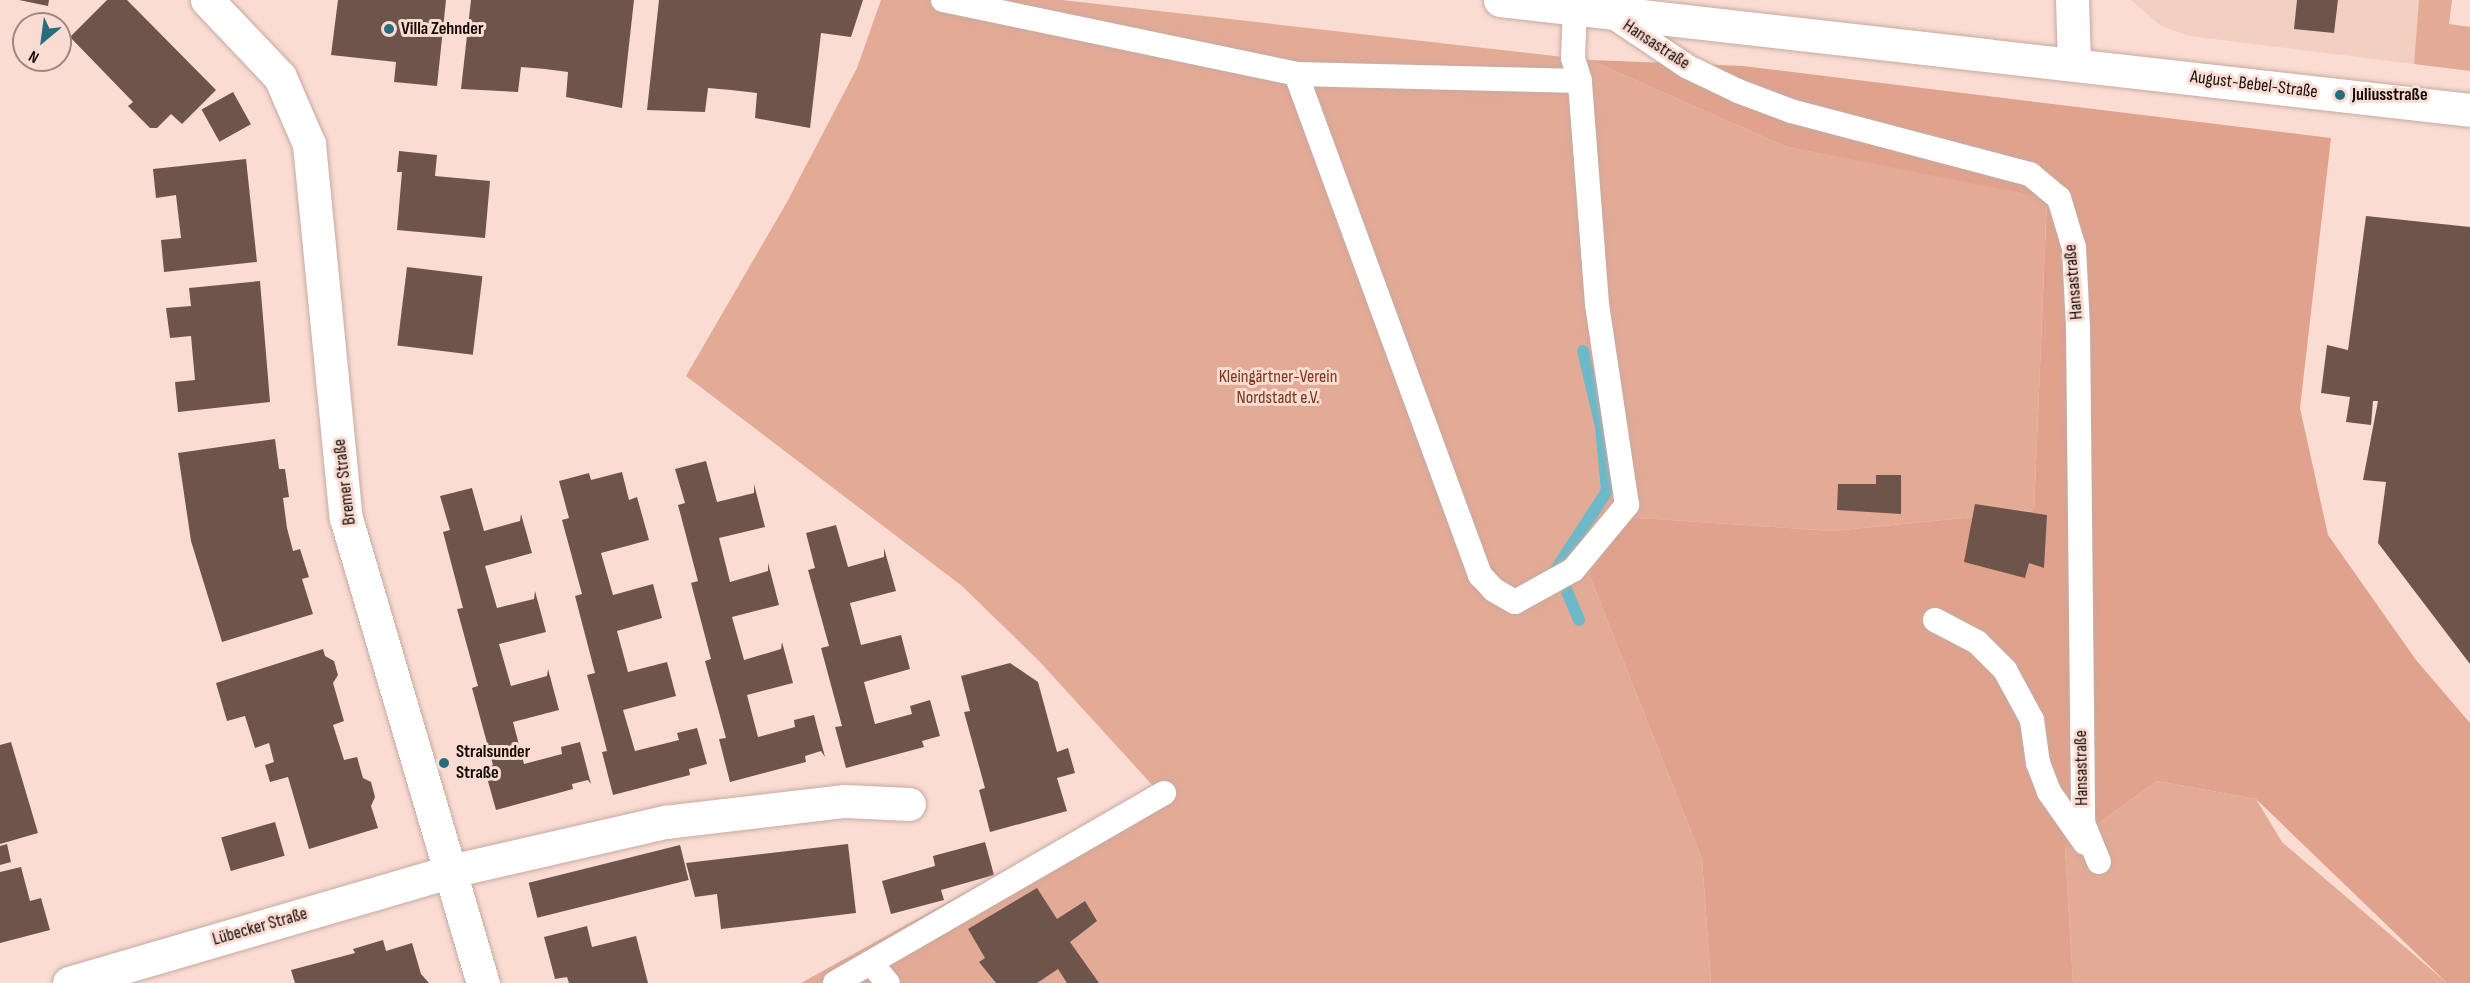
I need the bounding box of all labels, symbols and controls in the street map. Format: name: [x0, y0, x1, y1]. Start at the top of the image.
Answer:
north arrow: [12, 12, 72, 72]
street label: Hansastraße: [1618, 15, 1694, 75]
place label: Villa Zehnder: [401, 18, 483, 40]
marker: Villa Zehnder: [382, 22, 396, 36]
text: N: [26, 46, 42, 67]
street label: August-Bebel-Straße: [2189, 66, 2319, 104]
place label: Juliusstraße: [2352, 84, 2428, 106]
marker: Juliusstraße: [2333, 88, 2347, 102]
street label: Hansastraße: [2060, 243, 2088, 321]
park label: Kleingärtner-Verein Nordstadt e.V.: [1219, 367, 1337, 410]
street label: Bremer Straße: [329, 438, 361, 526]
street label: Hansastraße: [2071, 730, 2093, 806]
place label: Stralsunder Straße: [456, 742, 530, 784]
marker: Stralsunder Straße: [437, 756, 451, 770]
street label: Lübecker Straße: [210, 903, 310, 951]

